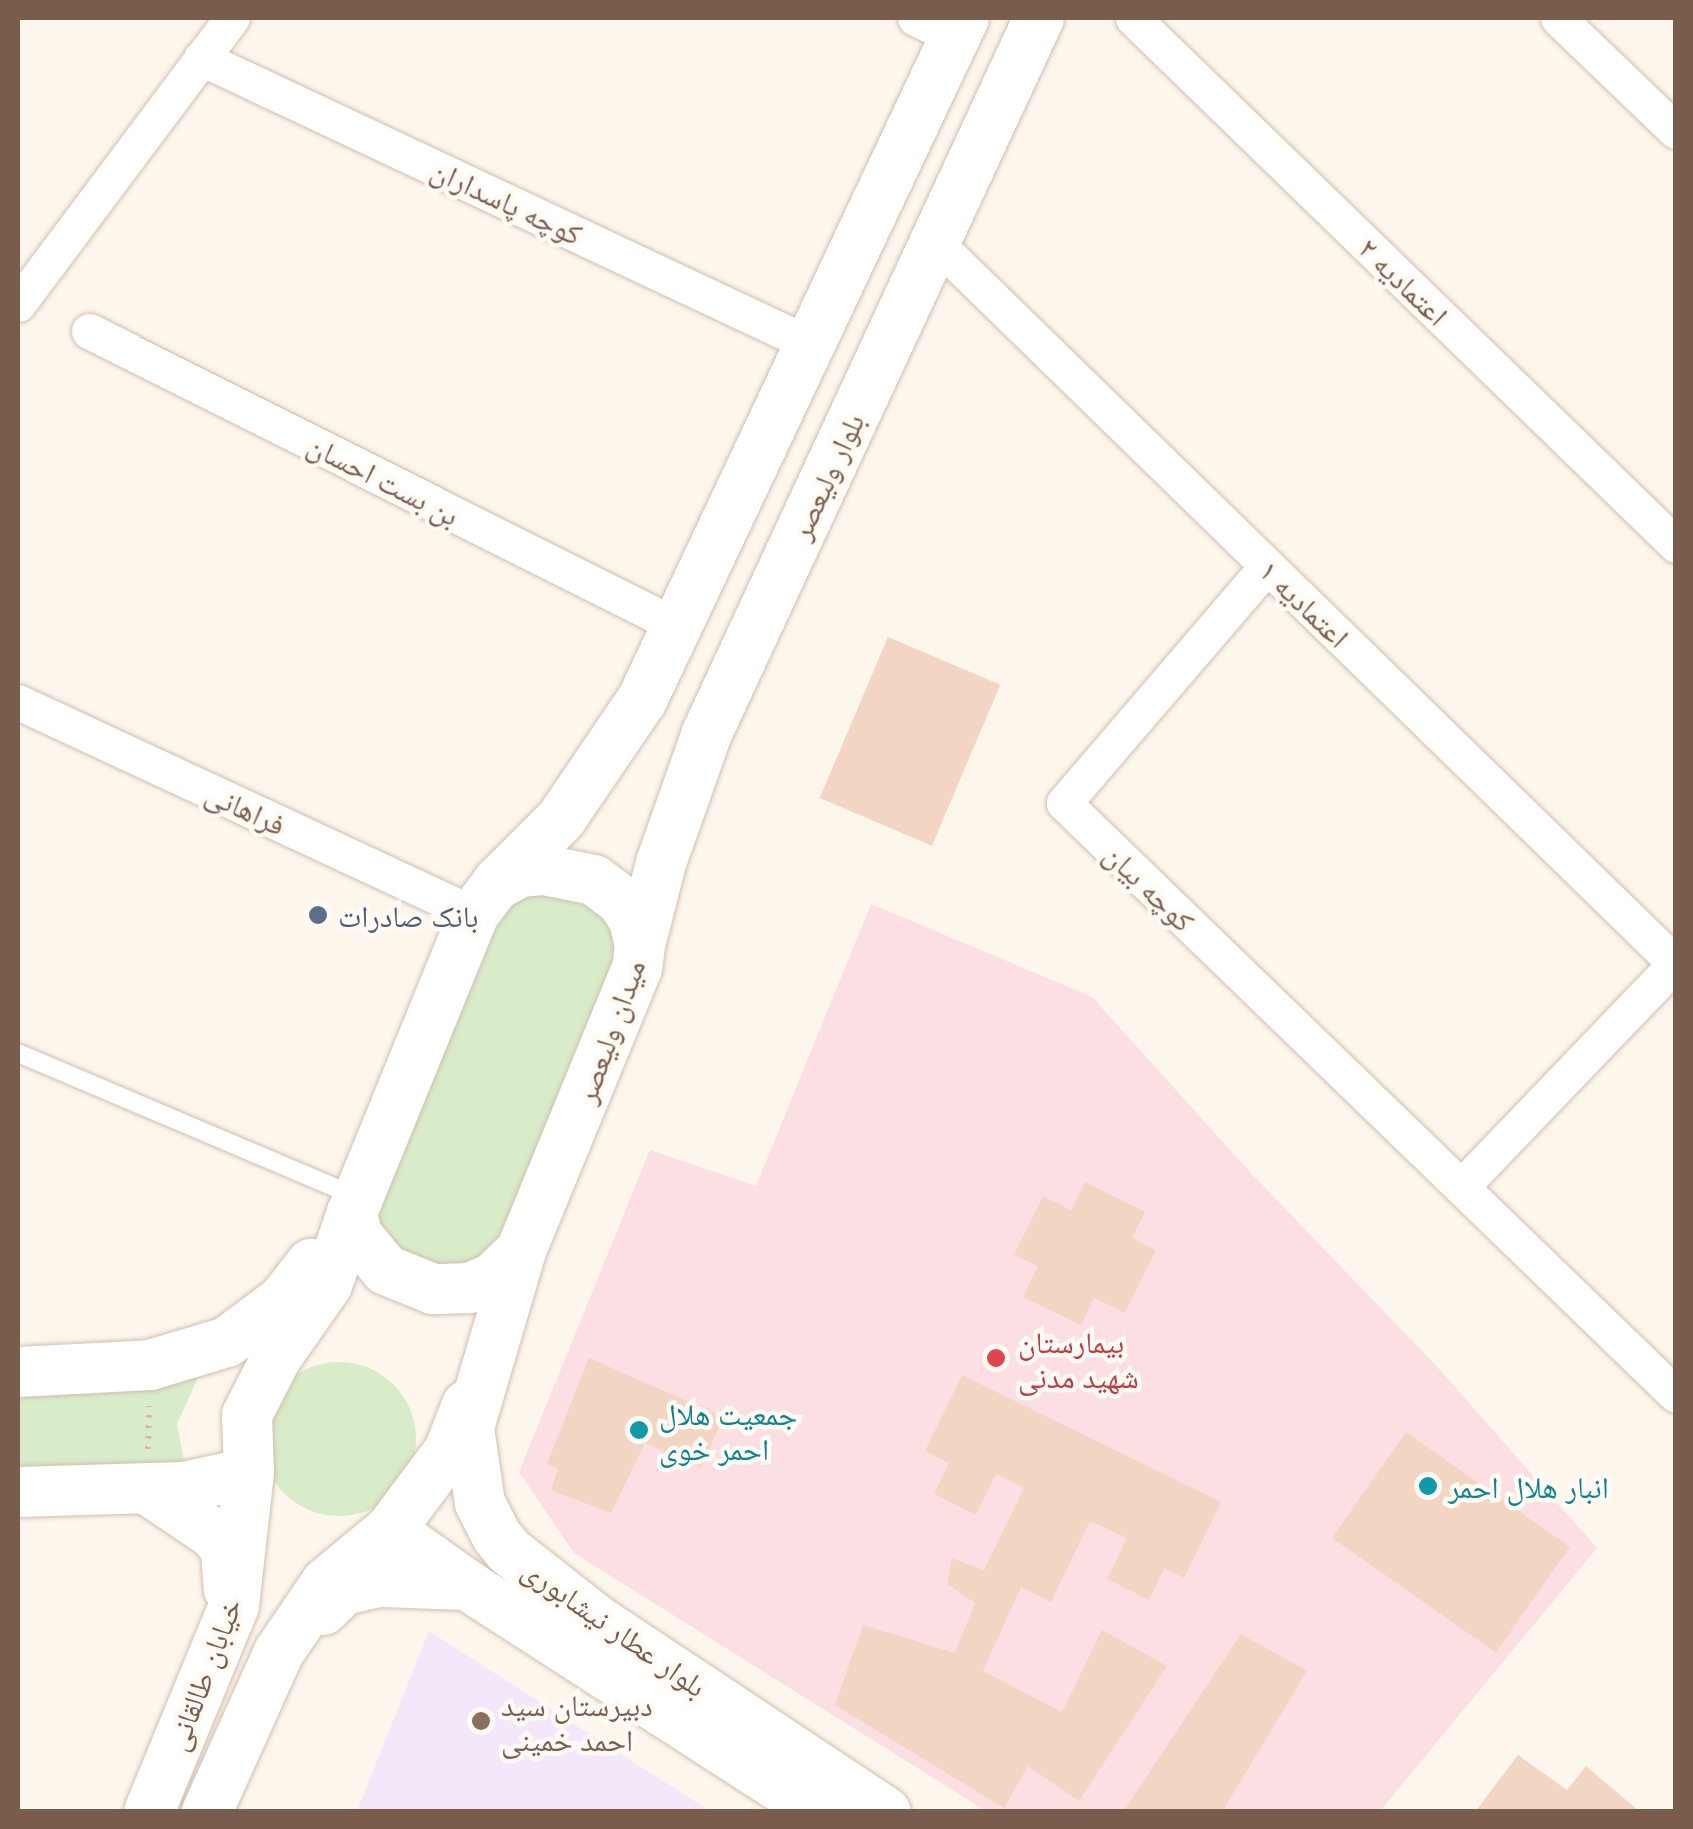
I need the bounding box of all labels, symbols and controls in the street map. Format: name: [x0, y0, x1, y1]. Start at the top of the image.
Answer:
street label: کوچه پاسداران: [426, 150, 588, 252]
street label: اعتمادیه ۲: [1352, 230, 1456, 332]
street label: بلوار ولیعصر: [781, 407, 871, 545]
street label: بن بست احسان: [302, 425, 466, 533]
street label: اعتمادیه ۱: [1253, 552, 1357, 654]
street label: فراهانی: [201, 774, 291, 842]
street label: کوچه بیان: [1098, 835, 1202, 939]
place label: بانک صادرات: [338, 897, 479, 933]
marker: بانک صادرات: [307, 904, 329, 926]
street label: میدان ولیعصر: [566, 954, 652, 1108]
place label: بیمارستان شهید مدنی: [1018, 1323, 1139, 1394]
marker: بیمارستان شهید مدنی: [983, 1345, 1009, 1371]
place label: جمعیت هلال احمر خوی: [659, 1395, 797, 1466]
marker: جمعیت هلال احمر خوی: [628, 1419, 650, 1441]
place label: انبار هلال احمر: [1448, 1468, 1609, 1504]
marker: انبار هلال احمر: [1417, 1475, 1439, 1497]
street label: بلوار عطار نیشابوری: [516, 1550, 714, 1704]
street label: خیابان طالقانی: [157, 1593, 249, 1755]
place label: دبیرستان سید احمد خمینی: [501, 1686, 653, 1756]
marker: دبیرستان سید احمد خمینی: [470, 1710, 492, 1732]

